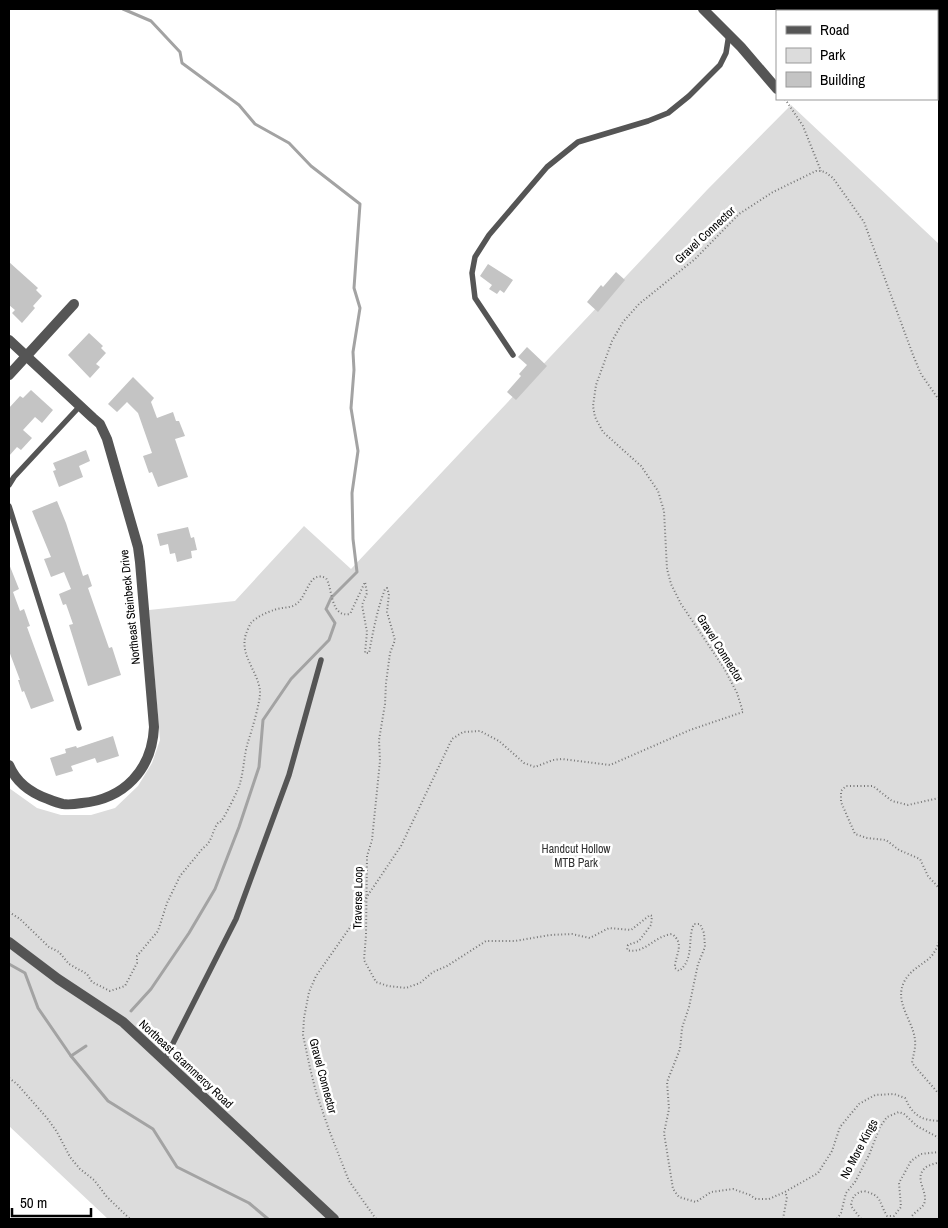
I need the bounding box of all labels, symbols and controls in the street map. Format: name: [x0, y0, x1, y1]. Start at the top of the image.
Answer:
legend: [776, 10, 938, 100]
text: Road: [820, 19, 849, 40]
text: Park: [820, 44, 846, 65]
text: Building: [820, 69, 865, 90]
street label: Gravel Connector: [671, 202, 739, 267]
street label: Northeast Steinbeck Drive: [116, 549, 144, 665]
street label: Gravel Connector: [693, 611, 748, 686]
park label: Handcut Hollow MTB Park: [542, 841, 611, 871]
street label: Traverse Loop: [349, 866, 367, 930]
street label: Northeast Grammercy Road: [136, 1016, 236, 1112]
street label: Gravel Connector: [305, 1037, 341, 1116]
street label: No More Kings: [837, 1116, 882, 1182]
scale bar: [12, 1186, 91, 1218]
text: 50 m: [20, 1192, 47, 1213]

